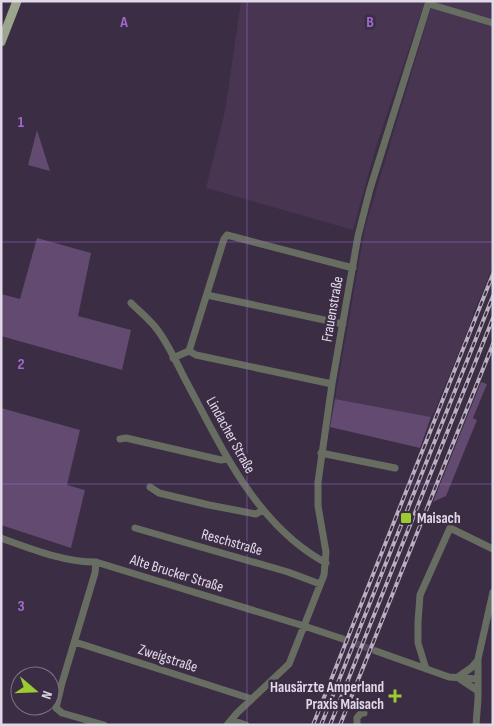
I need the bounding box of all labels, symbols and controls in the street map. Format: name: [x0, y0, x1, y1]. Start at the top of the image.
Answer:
text: A: [119, 13, 128, 32]
text: B: [366, 13, 374, 32]
text: 1: [18, 113, 25, 132]
street label: Frauenstraße: [317, 275, 348, 343]
text: 2: [17, 355, 25, 374]
street label: Lindacher Straße: [202, 393, 260, 477]
place label: Maisach: [417, 509, 461, 528]
marker: Maisach: [399, 511, 413, 525]
street label: Reschstraße: [199, 525, 265, 560]
street label: Alte Brucker Straße: [127, 550, 226, 597]
text: 3: [17, 597, 25, 616]
street label: Zweigstraße: [136, 640, 200, 677]
north arrow: [10, 666, 60, 716]
place label: Hausärzte Amperland Praxis Maisach: [270, 678, 384, 714]
text: N: [38, 689, 56, 701]
marker: Hausärzte Amperland Praxis Maisach: [388, 689, 402, 703]

